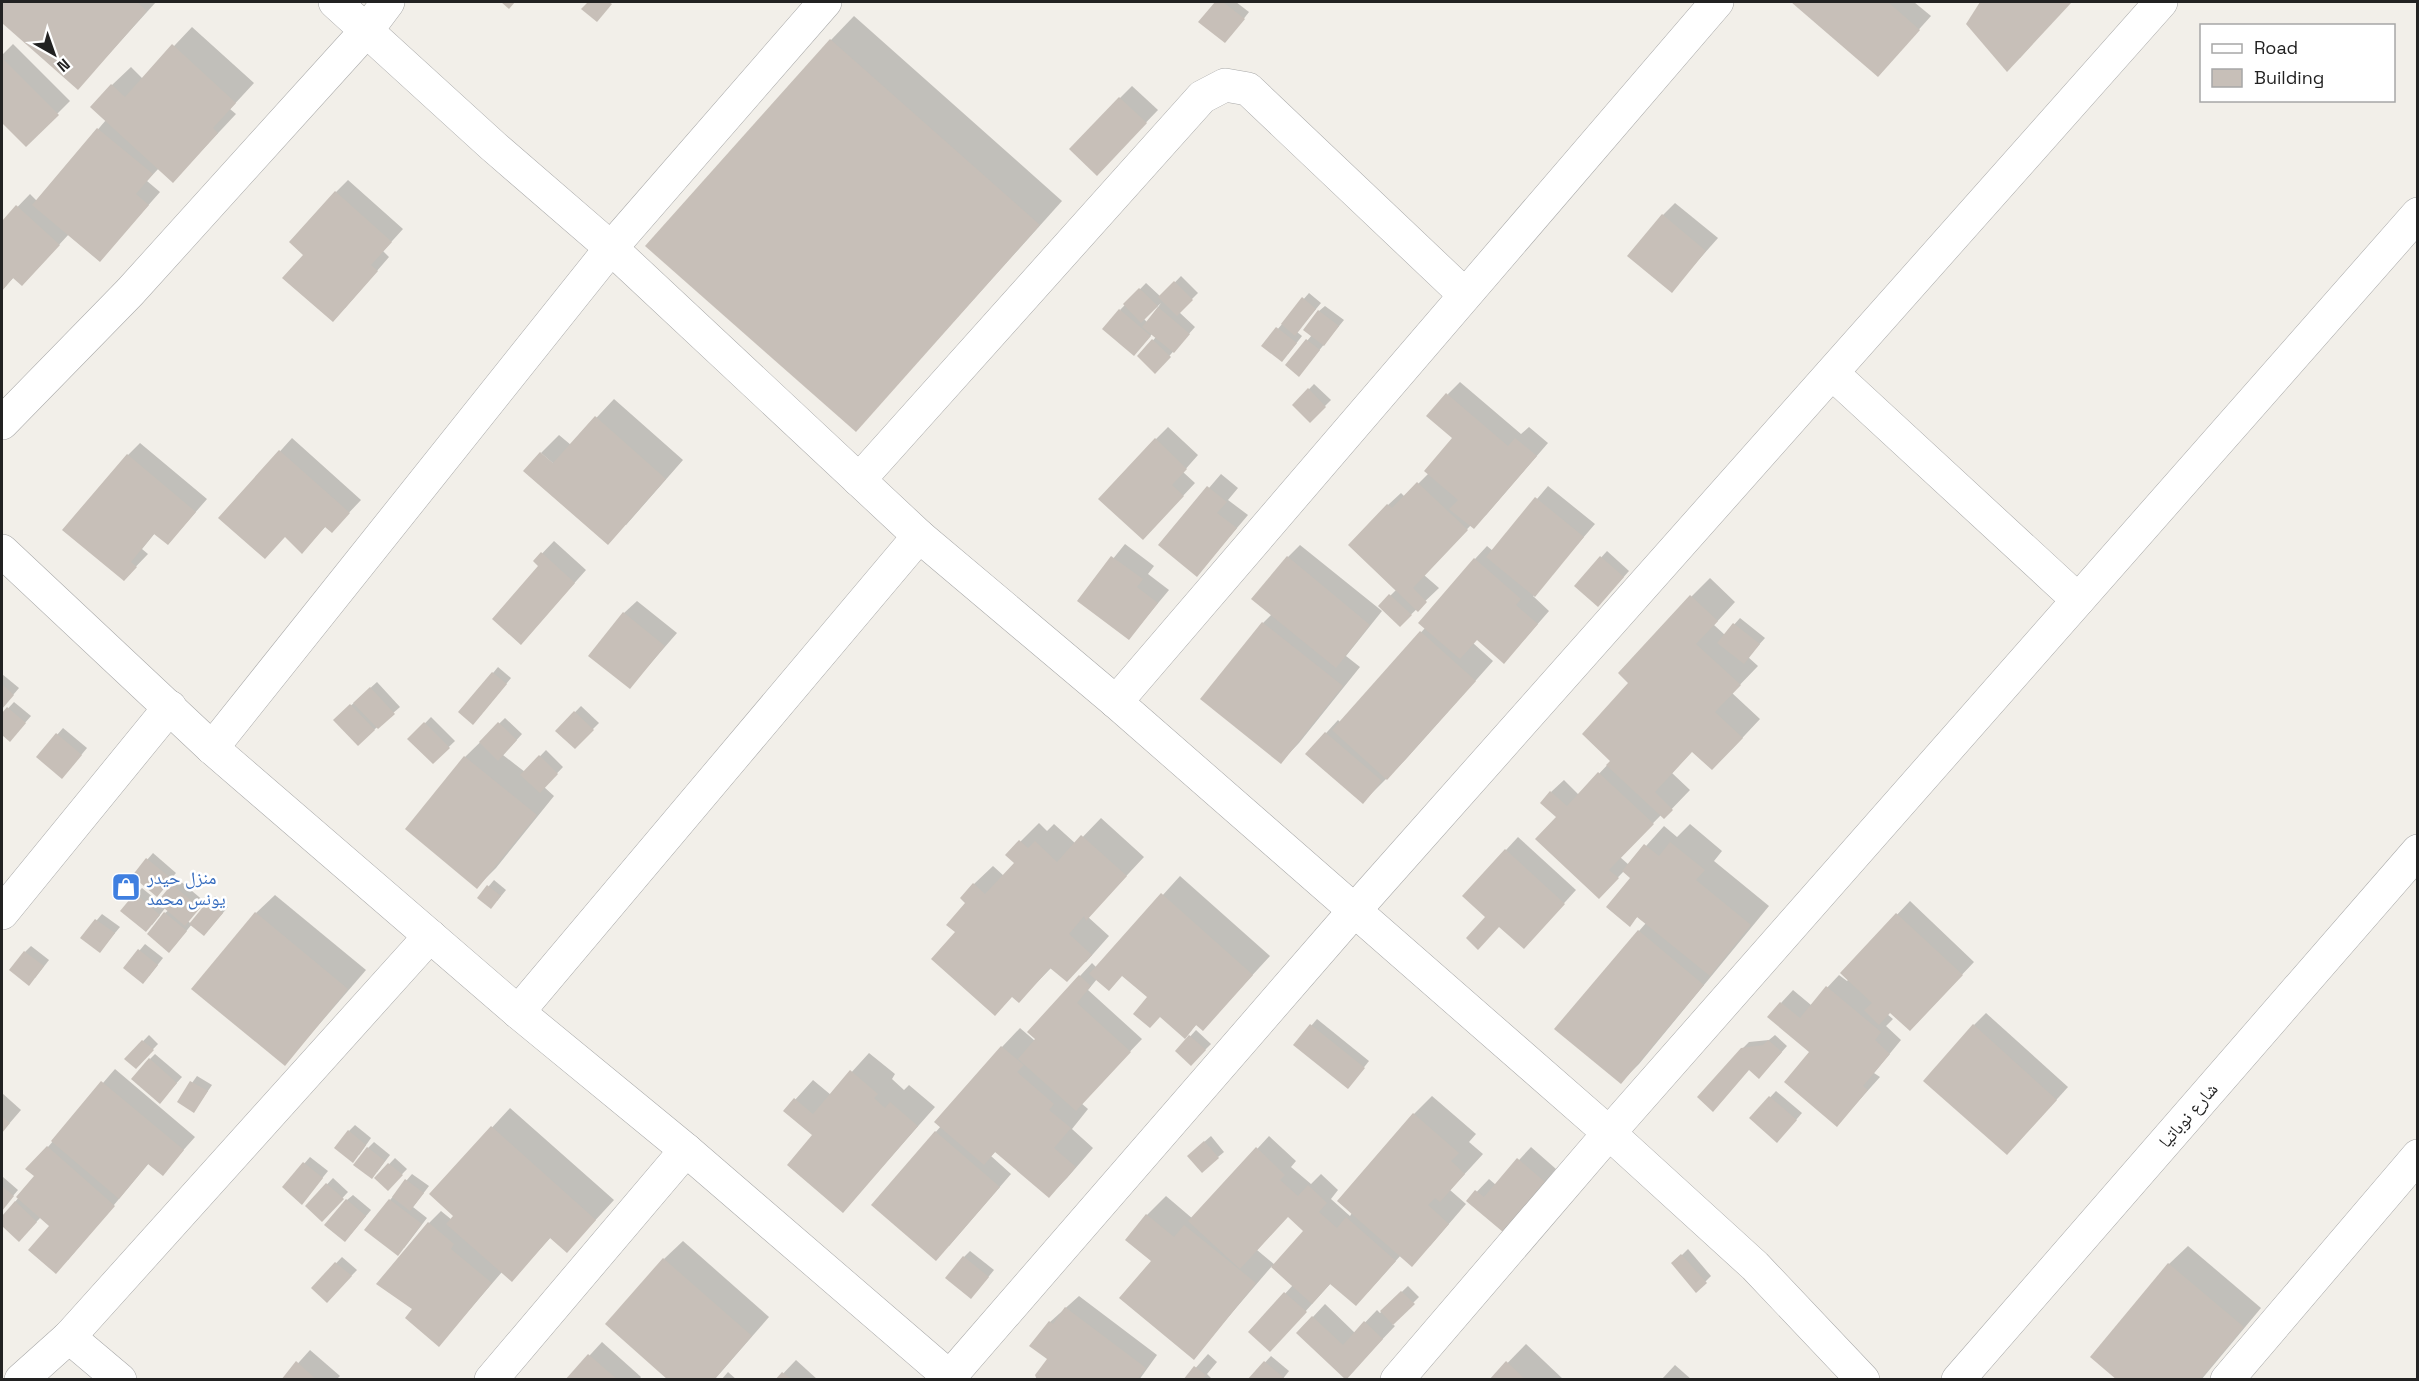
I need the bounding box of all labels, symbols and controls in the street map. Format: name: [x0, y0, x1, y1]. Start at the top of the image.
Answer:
north arrow: [24, 24, 84, 84]
legend: [2200, 24, 2395, 102]
text: Road: [2254, 36, 2298, 59]
text: N: [52, 54, 74, 77]
text: Building: [2254, 66, 2324, 89]
place label: منزل حيدر يونس محمد: [146, 866, 226, 910]
shop icon: منزل حيدر يونس محمد: [110, 871, 142, 903]
street label: شارع نوباتيا: [2153, 1078, 2223, 1152]

